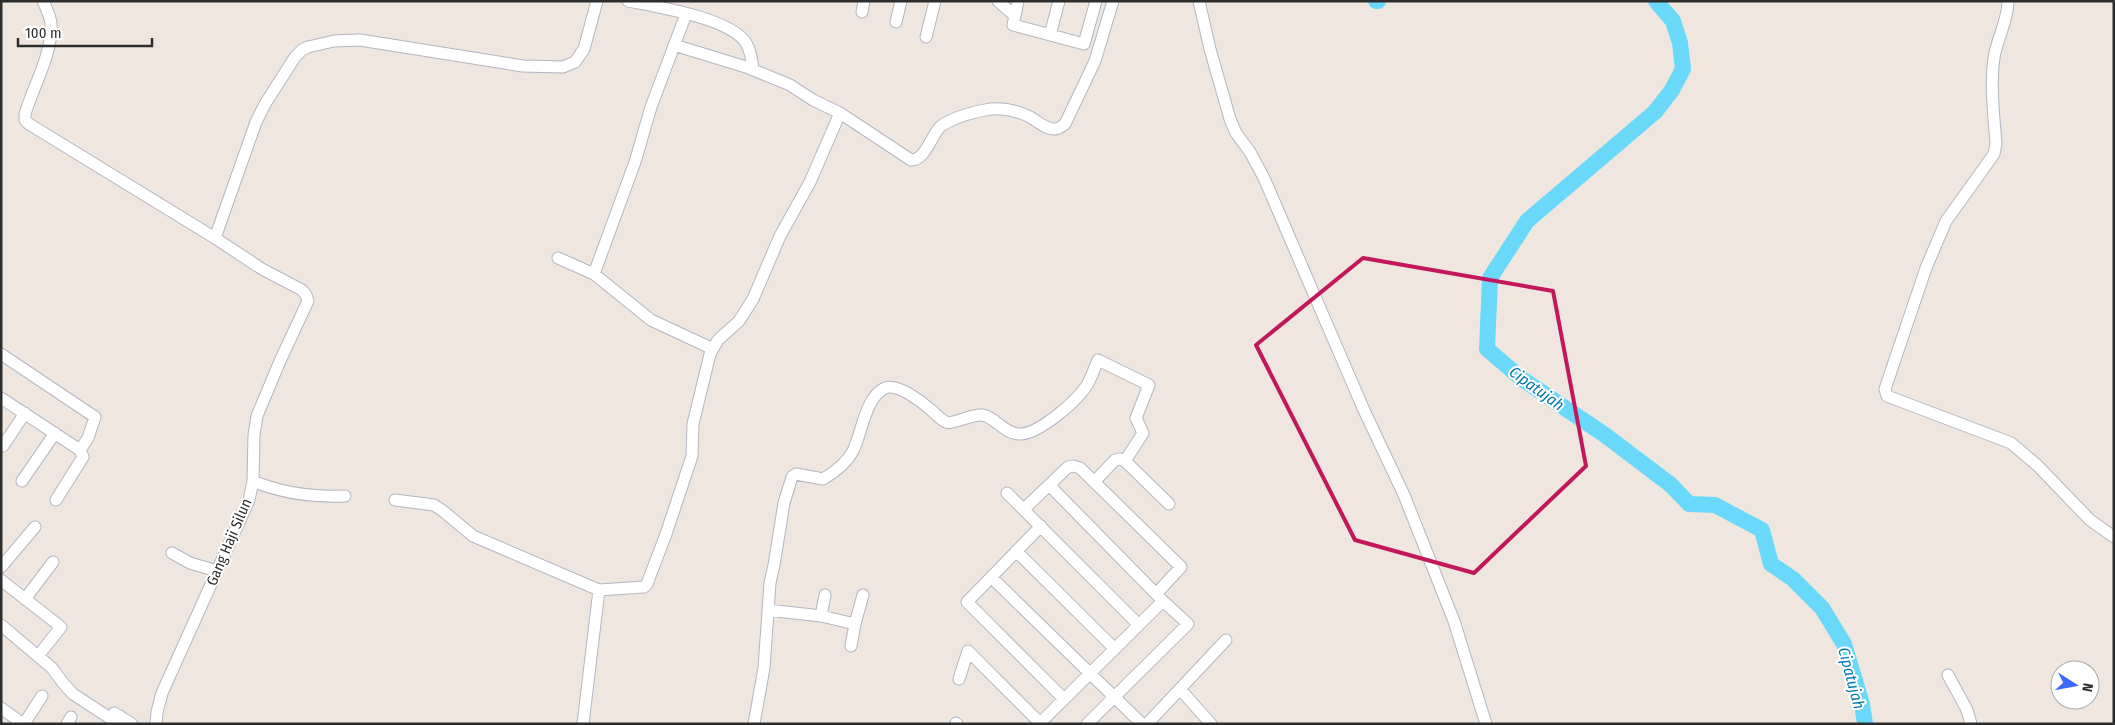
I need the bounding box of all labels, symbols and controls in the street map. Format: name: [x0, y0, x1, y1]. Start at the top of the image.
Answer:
scale bar: [18, 15, 151, 47]
text: 100 m: [25, 24, 62, 42]
water label: Cipatujah: [1506, 362, 1568, 415]
street label: Gang Haji Silun: [203, 496, 255, 588]
water label: Cipatujah: [1834, 645, 1869, 711]
north arrow: [2050, 660, 2100, 710]
text: N: [2078, 682, 2096, 693]

